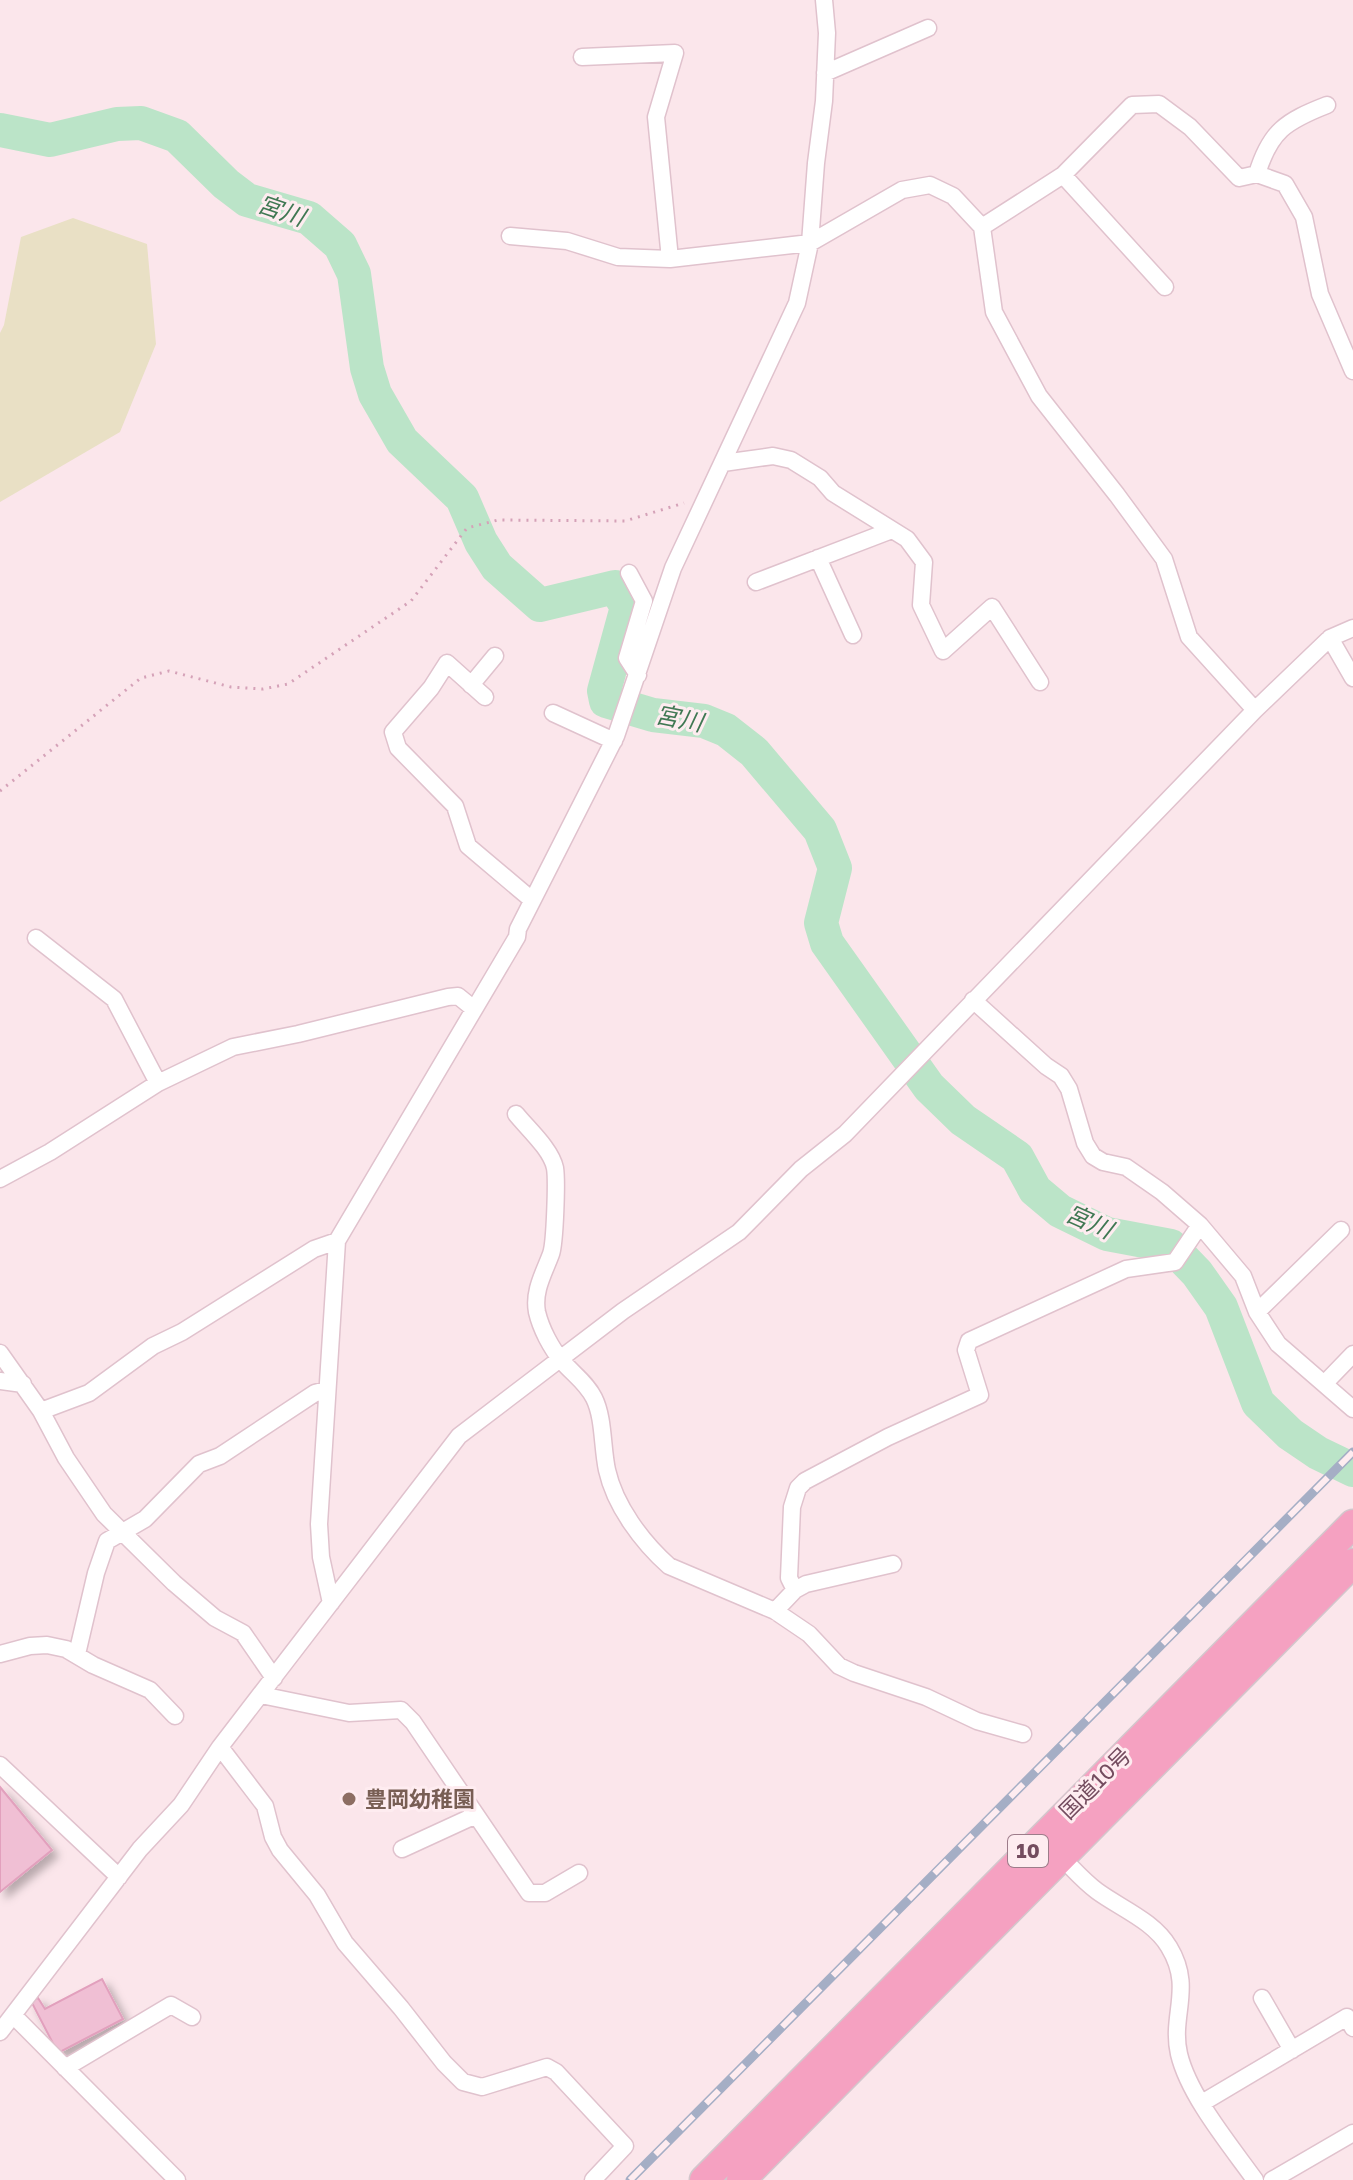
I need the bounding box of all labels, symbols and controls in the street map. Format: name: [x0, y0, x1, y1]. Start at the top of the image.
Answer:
water label: 宮川: [254, 188, 312, 232]
water label: 宮川: [653, 699, 709, 737]
water label: 宮川: [1062, 1198, 1120, 1245]
street label: 国道10号: [1053, 1741, 1136, 1824]
place label: 豊岡幼稚園: [365, 1785, 475, 1812]
marker: 豊岡幼稚園: [340, 1790, 358, 1808]
road number: 10: [1008, 1835, 1048, 1867]

